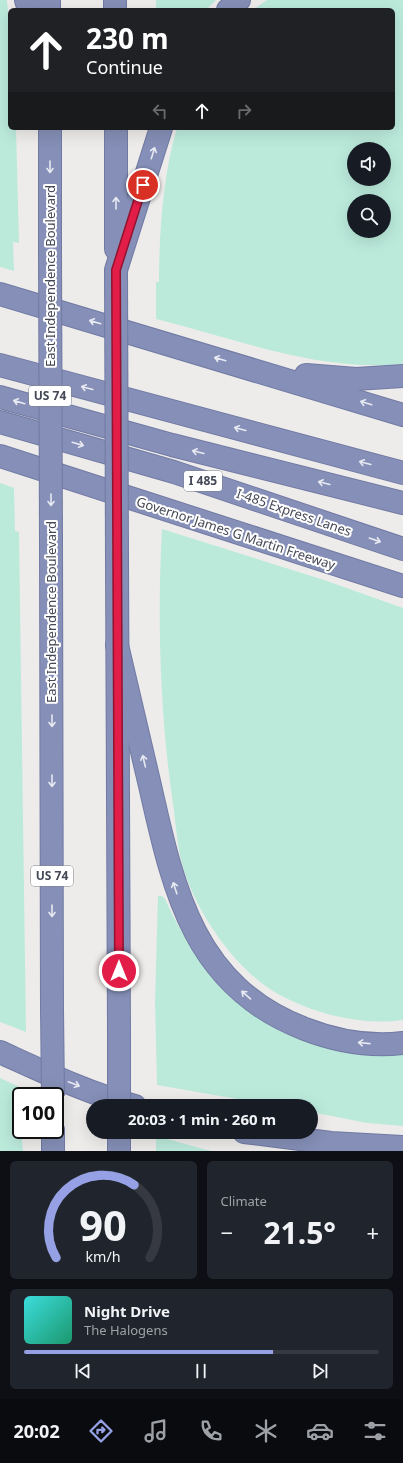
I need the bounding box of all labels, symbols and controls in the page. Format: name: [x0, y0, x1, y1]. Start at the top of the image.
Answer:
text: 230 m: [86, 19, 169, 57]
icon: ahead: [20, 24, 72, 76]
text: Continue: [86, 55, 163, 79]
icon: left: [149, 100, 171, 122]
icon: ahead: [191, 100, 213, 122]
icon: right: [233, 100, 255, 122]
map controls: [347, 142, 391, 238]
button: sound: [347, 142, 391, 186]
one-way arrow: [150, 146, 157, 159]
one-way arrow: [46, 160, 54, 173]
pin: [126, 168, 160, 202]
icon: arrive: [132, 174, 154, 196]
street label: East Independence Boulevard: [41, 185, 59, 367]
button: search: [347, 194, 391, 238]
one-way arrow: [112, 197, 120, 210]
one-way arrow: [89, 318, 102, 325]
one-way arrow: [214, 355, 227, 362]
one-way arrow: [81, 384, 94, 391]
road number: US 74: [29, 386, 71, 406]
one-way arrow: [13, 398, 26, 405]
one-way arrow: [359, 399, 372, 406]
one-way arrow: [234, 425, 247, 432]
one-way arrow: [71, 441, 84, 448]
one-way arrow: [192, 448, 205, 455]
one-way arrow: [359, 459, 372, 466]
road number: I 485: [184, 471, 222, 491]
one-way arrow: [318, 479, 331, 487]
street label: I-485 Express Lanes: [234, 484, 354, 540]
street label: Governor James G Martin Freeway: [134, 492, 338, 574]
one-way arrow: [47, 493, 55, 506]
street label: East Independence Boulevard: [42, 521, 60, 703]
one-way arrow: [368, 536, 380, 544]
one-way arrow: [48, 714, 56, 727]
one-way arrow: [140, 755, 148, 768]
one-way arrow: [48, 774, 56, 787]
road number: US 74: [31, 866, 73, 886]
one-way arrow: [171, 882, 179, 894]
one-way arrow: [48, 904, 56, 917]
position arrow: [98, 950, 140, 992]
one-way arrow: [241, 990, 251, 999]
one-way arrow: [358, 1039, 371, 1047]
one-way arrow: [68, 1081, 80, 1089]
speed limit sign: 100: [12, 1087, 64, 1139]
text: 20:03 · 1 min · 260 m: [128, 1109, 276, 1129]
text: Climate: [221, 1192, 267, 1210]
text: 90: [79, 1197, 127, 1253]
text: 21.5°: [263, 1212, 336, 1253]
text: −: [221, 1217, 233, 1247]
text: +: [366, 1217, 379, 1247]
text: km/h: [86, 1247, 121, 1266]
text: Night Drive: [84, 1301, 170, 1321]
text: The Halogens: [84, 1321, 168, 1339]
icon: previous: [72, 1360, 94, 1382]
icon: pause: [190, 1360, 212, 1382]
icon: next: [309, 1360, 331, 1382]
icon: directions: [87, 1417, 115, 1445]
icon: music: [142, 1417, 170, 1445]
icon: phone: [197, 1417, 225, 1445]
icon: climate: [252, 1417, 280, 1445]
icon: car: [306, 1417, 334, 1445]
icon: filters: [361, 1417, 389, 1445]
text: 20:02: [13, 1419, 60, 1443]

